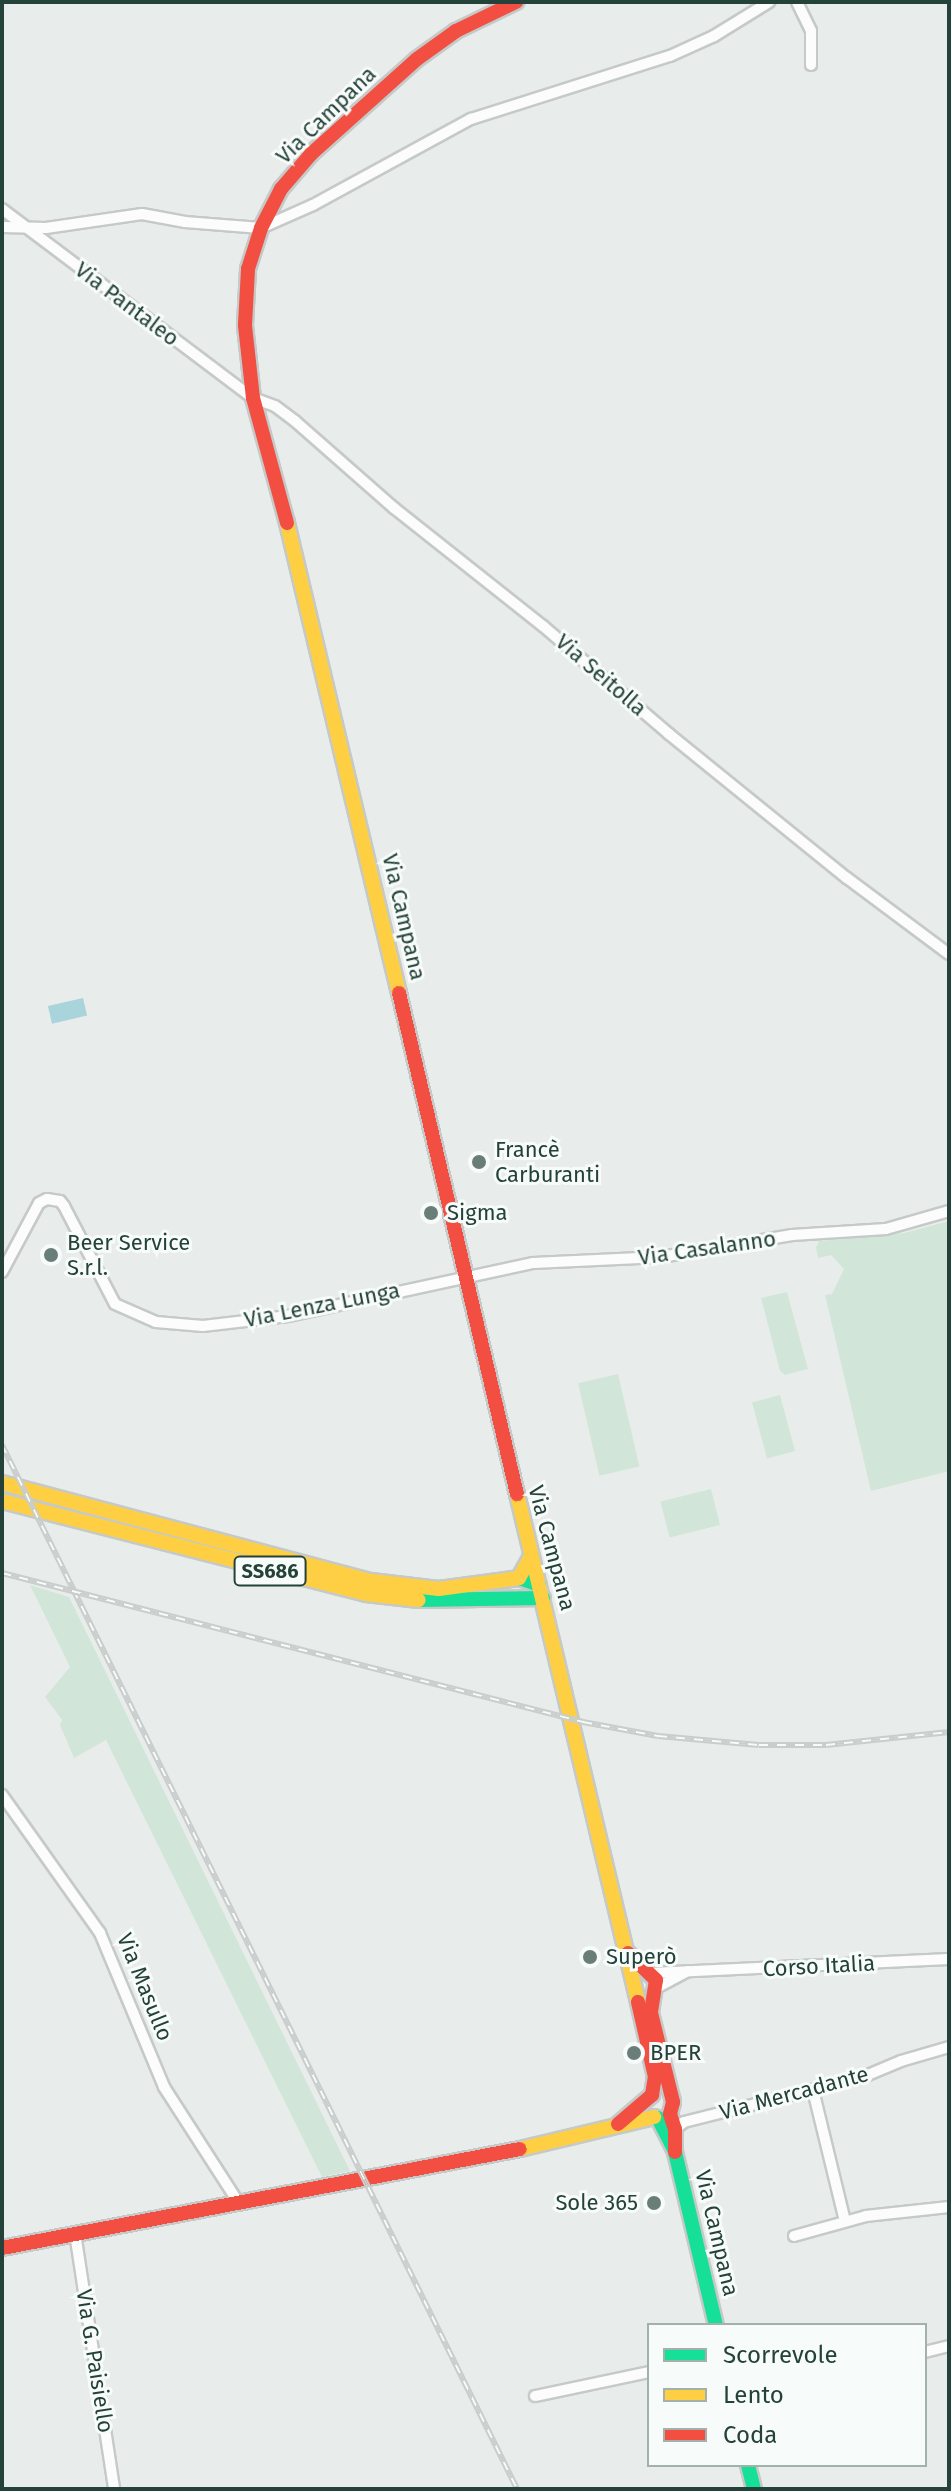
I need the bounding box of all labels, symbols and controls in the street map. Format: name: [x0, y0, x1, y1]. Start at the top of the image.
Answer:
street label: Via Campana: [270, 61, 382, 169]
street label: Via Pantaleo: [70, 256, 184, 352]
street label: Via Seitolla: [550, 628, 652, 722]
street label: Via Campana: [377, 851, 431, 983]
place label: Francè Carburanti: [495, 1136, 600, 1188]
marker: Francè Carburanti: [470, 1153, 488, 1171]
place label: Sigma: [447, 1200, 507, 1226]
marker: Sigma: [422, 1204, 440, 1222]
street label: Via Casalanno: [636, 1225, 778, 1271]
place label: Beer Service S.r.l.: [67, 1229, 190, 1280]
marker: Beer Service S.r.l.: [42, 1246, 60, 1264]
street label: Via Lenza Lunga: [242, 1277, 402, 1333]
street label: Via Campana: [523, 1482, 581, 1614]
road number: SS686: [232, 1555, 308, 1587]
street label: Via Masullo: [111, 1929, 179, 2045]
place label: Superò: [606, 1944, 677, 1970]
marker: Superò: [581, 1948, 599, 1966]
street label: Corso Italia: [762, 1950, 876, 1982]
place label: BPER: [650, 2040, 701, 2066]
marker: BPER: [625, 2044, 643, 2062]
street label: Via Mercadante: [717, 2060, 871, 2126]
street label: Via Campana: [690, 2167, 744, 2299]
place label: Sole 365: [555, 2190, 638, 2216]
marker: Sole 365: [645, 2194, 663, 2212]
street label: Via G. Paisiello: [71, 2287, 119, 2435]
legend: [647, 2323, 927, 2467]
text: Scorrevole: [723, 2341, 838, 2369]
text: Lento: [723, 2381, 784, 2409]
text: Coda: [723, 2421, 777, 2449]

